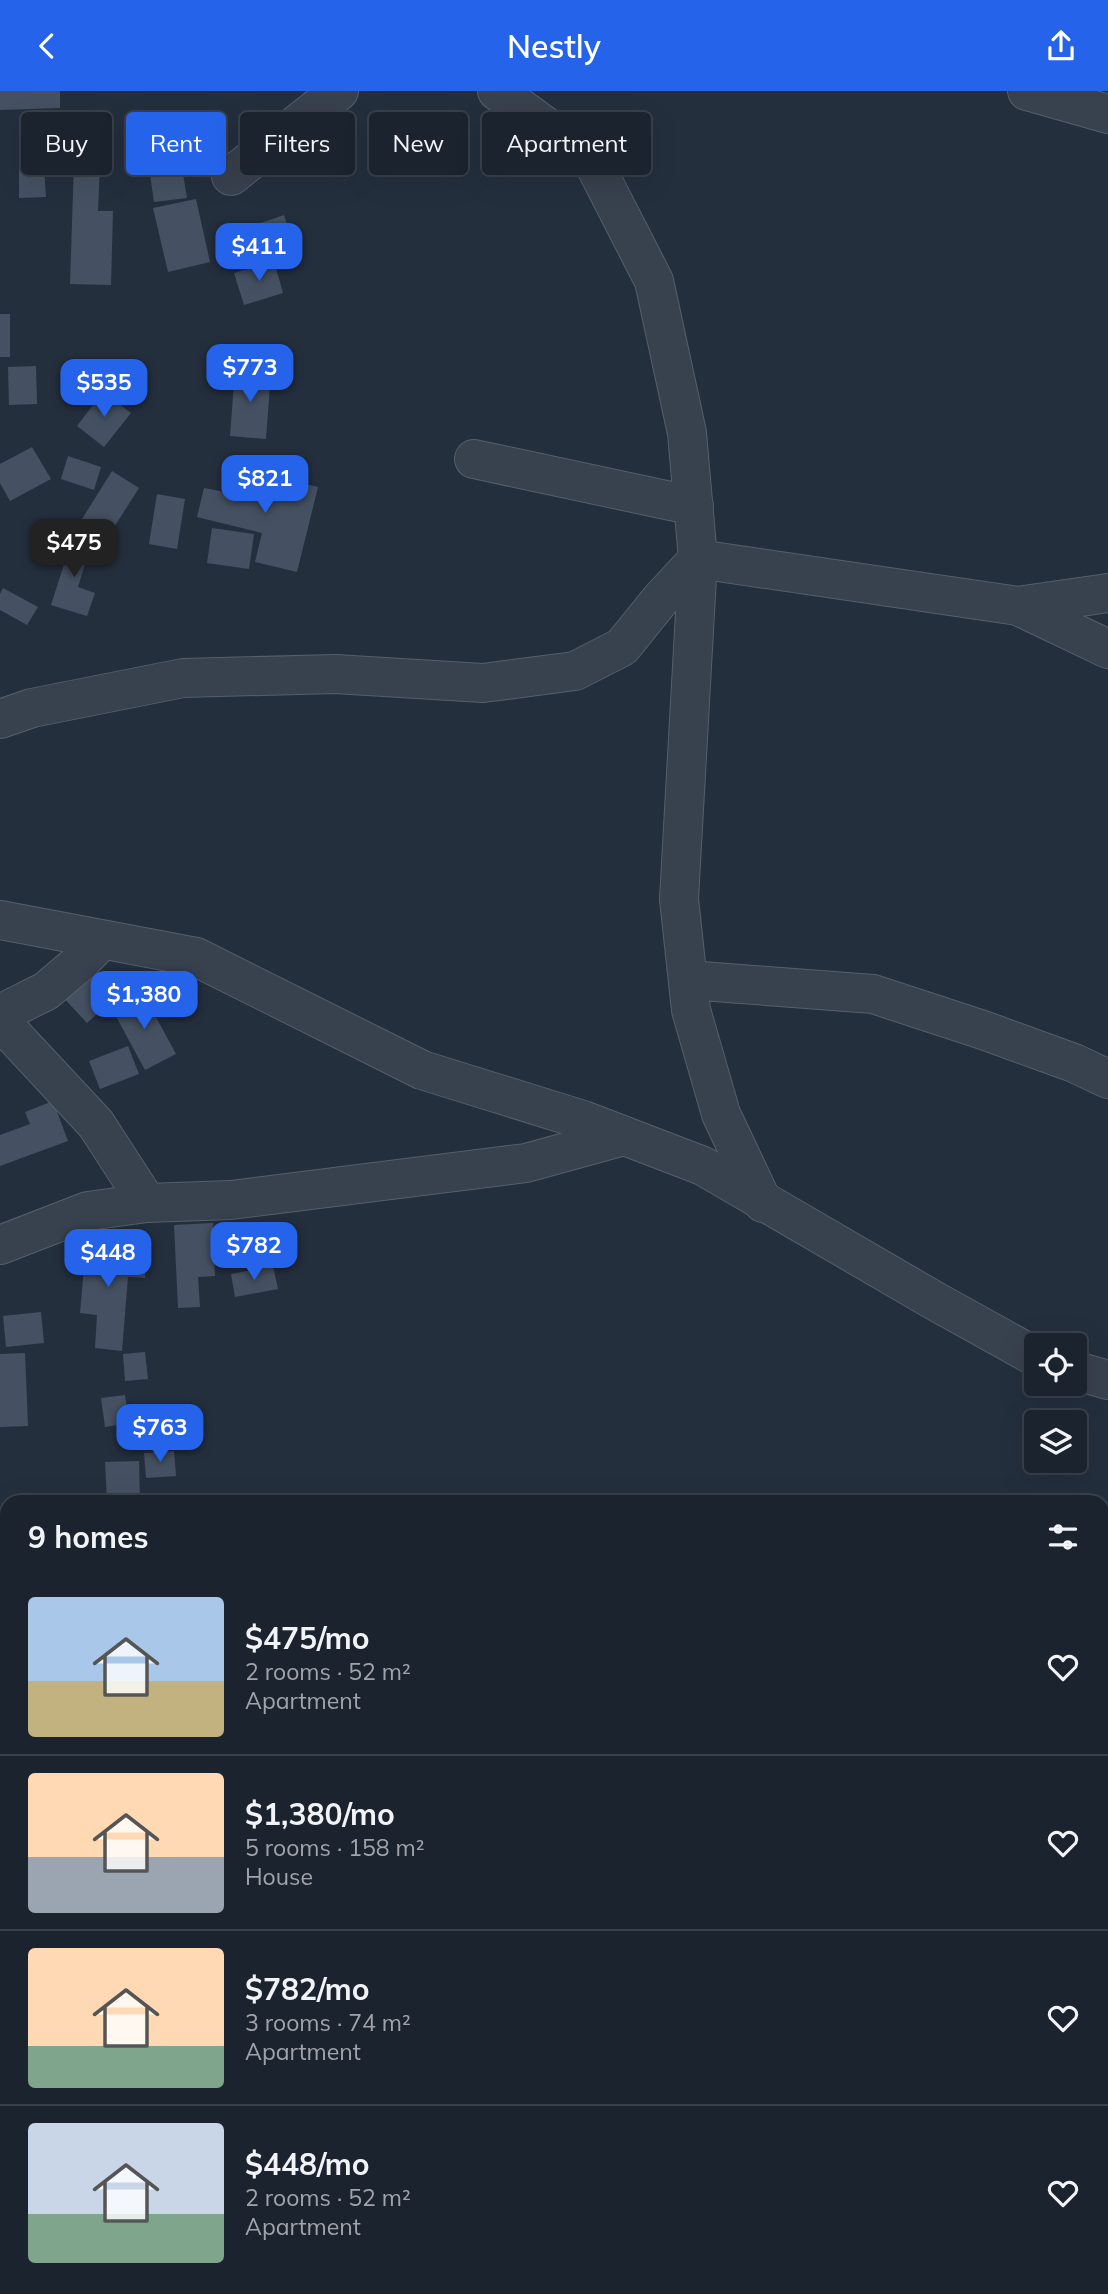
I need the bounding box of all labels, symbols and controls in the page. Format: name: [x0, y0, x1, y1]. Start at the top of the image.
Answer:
text: Nestly: [507, 26, 601, 66]
icon: back: [28, 27, 66, 65]
icon: share: [1042, 27, 1080, 65]
chip: Buy: [21, 112, 112, 175]
chip: Rent: [126, 112, 226, 175]
chip: Filters: [240, 112, 355, 175]
chip: New: [369, 112, 468, 175]
chip: Apartment: [482, 112, 651, 175]
pin: $411: [218, 223, 300, 283]
text: $411: [231, 231, 287, 260]
pin: $773: [209, 345, 291, 404]
text: $773: [222, 352, 278, 381]
pin: $535: [63, 359, 145, 419]
text: $535: [76, 367, 132, 396]
pin: $821: [224, 455, 306, 515]
text: $821: [237, 463, 293, 492]
pin: $475: [33, 519, 115, 579]
text: $475: [46, 527, 102, 556]
pin: $1,380: [87, 971, 201, 1031]
text: $1,380: [107, 979, 181, 1008]
pin: $782: [213, 1223, 295, 1282]
pin: $448: [67, 1229, 149, 1289]
text: $782: [226, 1230, 282, 1259]
text: $448: [80, 1237, 136, 1266]
map controls: [1024, 1333, 1087, 1473]
button: locate: [1024, 1333, 1087, 1396]
pin: $763: [119, 1405, 201, 1464]
button: layers: [1024, 1410, 1087, 1473]
text: $763: [132, 1412, 188, 1441]
text: 9 homes: [28, 1518, 149, 1556]
icon: filters: [1044, 1518, 1082, 1556]
text: $475/mo: [245, 1619, 369, 1657]
icon: home: [84, 1625, 168, 1709]
icon: heart: [1044, 1648, 1082, 1686]
text: 2 rooms · 52 m²: [245, 1657, 411, 1686]
text: Apartment: [245, 1686, 361, 1715]
text: $1,380/mo: [245, 1795, 395, 1833]
icon: home: [84, 1801, 168, 1885]
icon: heart: [1044, 1824, 1082, 1862]
text: 5 rooms · 158 m²: [245, 1833, 425, 1862]
text: House: [245, 1862, 313, 1891]
text: $782/mo: [245, 1970, 369, 2008]
icon: home: [84, 1976, 168, 2060]
icon: heart: [1044, 1999, 1082, 2037]
text: 3 rooms · 74 m²: [245, 2008, 411, 2037]
text: Apartment: [245, 2037, 361, 2066]
text: $448/mo: [245, 2145, 369, 2183]
icon: home: [84, 2151, 168, 2235]
icon: heart: [1044, 2174, 1082, 2212]
text: 2 rooms · 52 m²: [245, 2183, 411, 2212]
text: Apartment: [245, 2212, 361, 2241]

